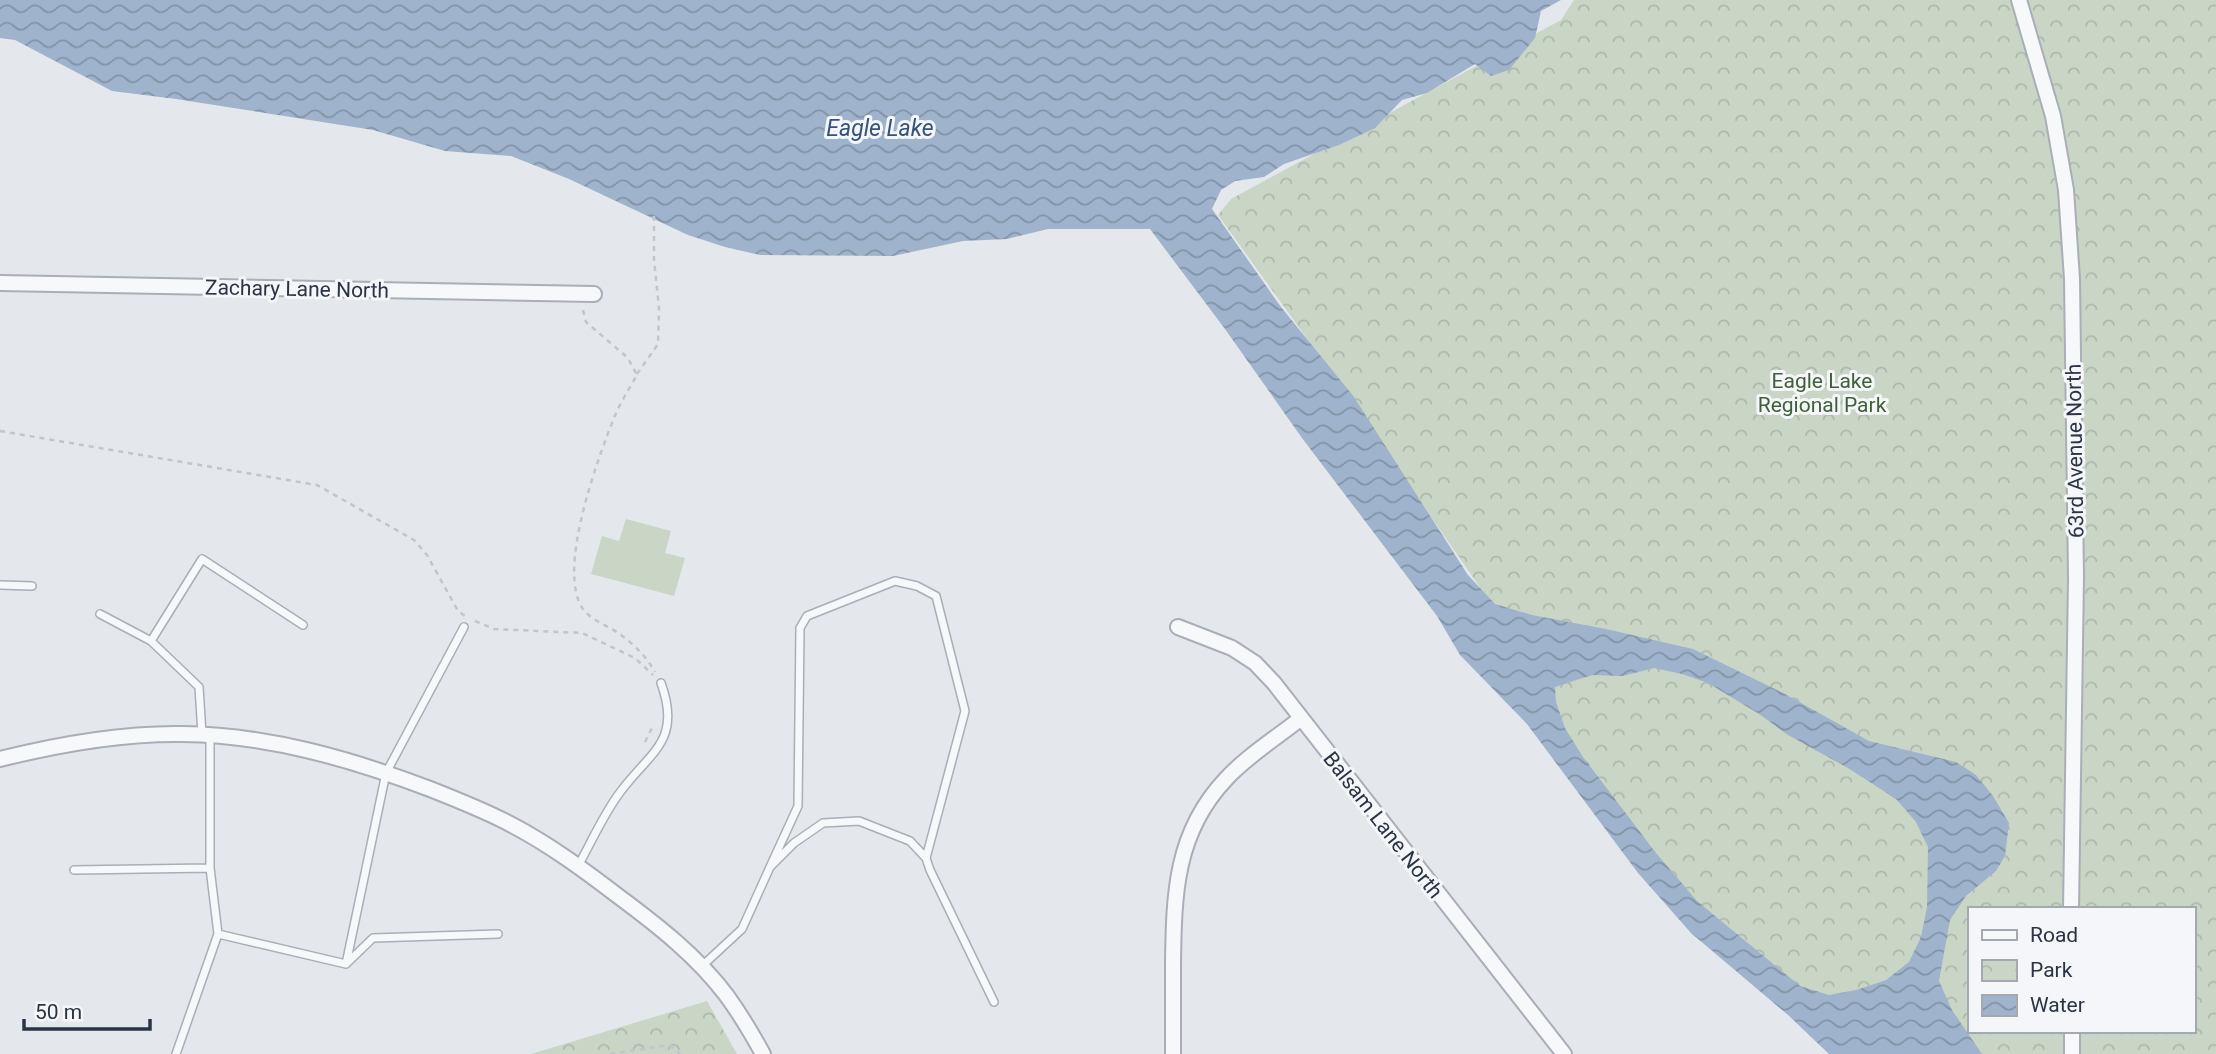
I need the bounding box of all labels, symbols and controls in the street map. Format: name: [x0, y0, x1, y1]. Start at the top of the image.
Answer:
water label: Eagle Lake: [826, 115, 934, 142]
street label: Zachary Lane North: [205, 275, 389, 303]
street label: 63rd Avenue North: [2061, 364, 2089, 538]
park label: Eagle Lake Regional Park: [1758, 369, 1887, 417]
street label: Balsam Lane North: [1318, 747, 1448, 903]
legend: [1968, 907, 2195, 1033]
text: Road: [2030, 923, 2078, 947]
text: Park: [2030, 958, 2073, 982]
scale bar: [24, 988, 150, 1032]
text: Water: [2030, 993, 2085, 1017]
text: 50 m: [35, 1000, 82, 1024]

